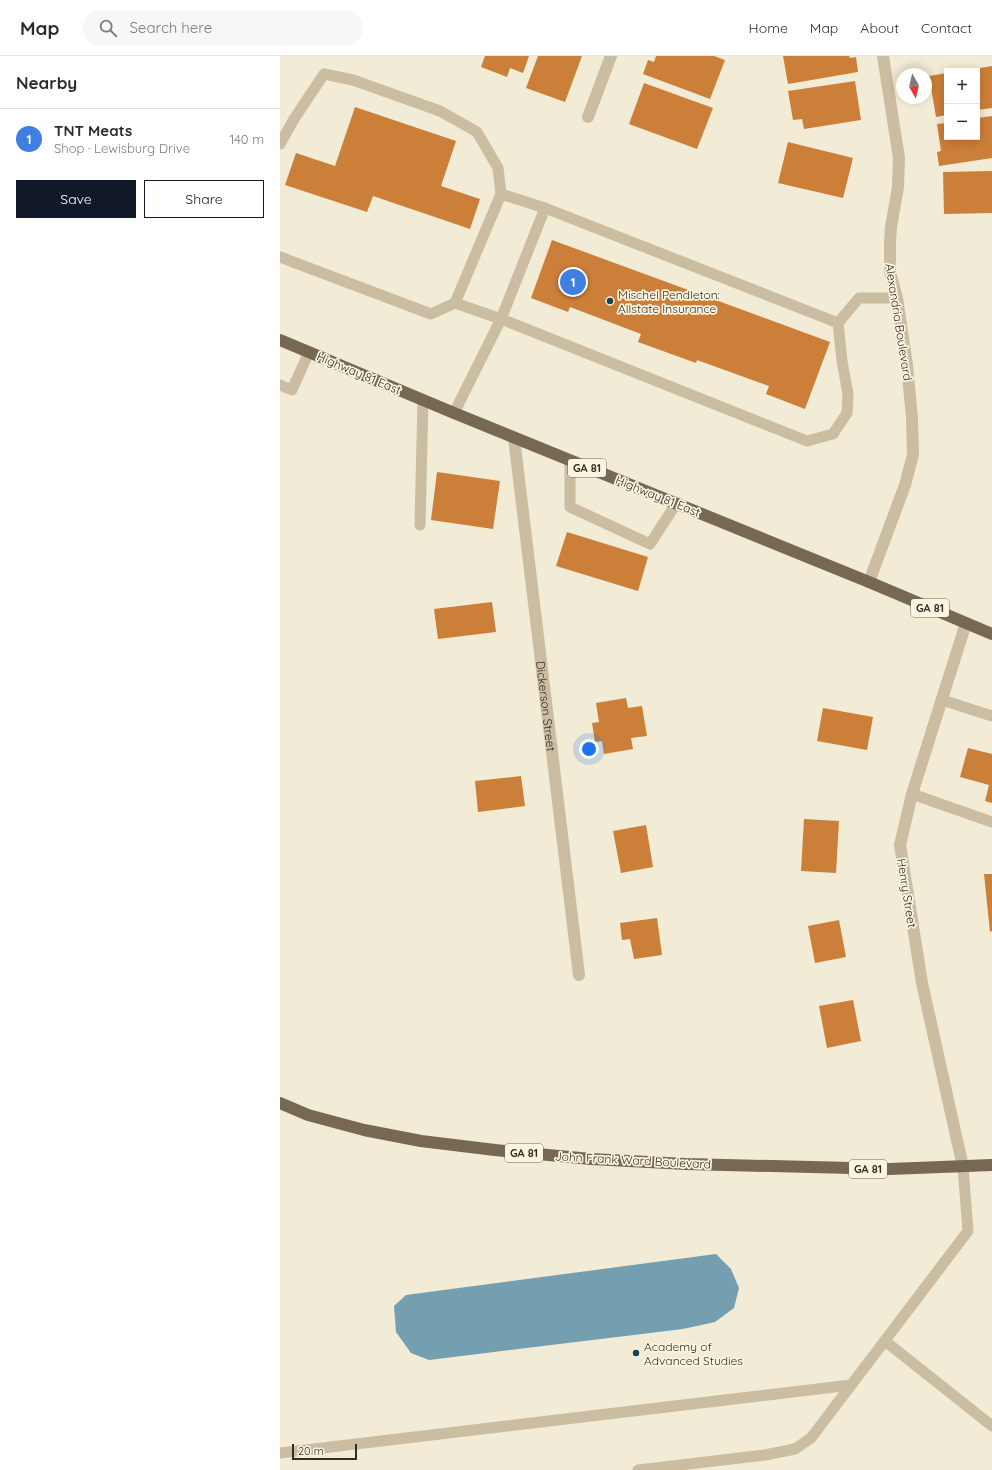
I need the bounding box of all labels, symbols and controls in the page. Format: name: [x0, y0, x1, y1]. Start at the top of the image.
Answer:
search box: [83, 10, 363, 46]
text: Map: [20, 16, 59, 40]
icon: search: [97, 17, 119, 39]
text: Search here: [129, 18, 212, 37]
text: Home: [749, 19, 788, 37]
text: Map: [810, 19, 838, 37]
text: About: [860, 19, 899, 37]
text: Contact: [921, 19, 972, 37]
north arrow: [896, 68, 932, 104]
map controls: [944, 68, 980, 140]
button: +: [944, 68, 980, 104]
text: Nearby: [16, 72, 77, 93]
button: −: [944, 104, 980, 140]
text: TNT Meats: [54, 121, 132, 140]
text: 1: [26, 131, 32, 147]
text: 140 m: [229, 131, 264, 147]
text: Shop · Lewisburg Drive: [54, 140, 190, 156]
button: Save: [16, 180, 136, 218]
button: Share: [144, 180, 264, 218]
street label: Alexandria Boulevard: [882, 262, 916, 382]
pin: 1: [560, 267, 586, 297]
place label: Mischel Pendleton: Allstate Insurance: [618, 287, 720, 316]
marker: Mischel Pendleton: Allstate Insurance: [605, 296, 615, 306]
street label: Highway 81 East: [315, 349, 403, 397]
road number: GA 81: [568, 459, 606, 477]
street label: Highway 81 East: [613, 472, 703, 520]
road number: GA 81: [911, 599, 949, 617]
street label: Dickerson Street: [534, 660, 559, 752]
your location: [579, 739, 599, 759]
street label: Henry Street: [894, 857, 920, 929]
road number: GA 81: [505, 1144, 543, 1162]
street label: John Frank Ward Boulevard: [555, 1148, 711, 1172]
road number: GA 81: [849, 1160, 887, 1178]
place label: Academy of Advanced Studies: [644, 1339, 743, 1368]
marker: Academy of Advanced Studies: [631, 1348, 641, 1358]
scale bar: [292, 1442, 357, 1461]
text: 20 m: [298, 1444, 324, 1458]

